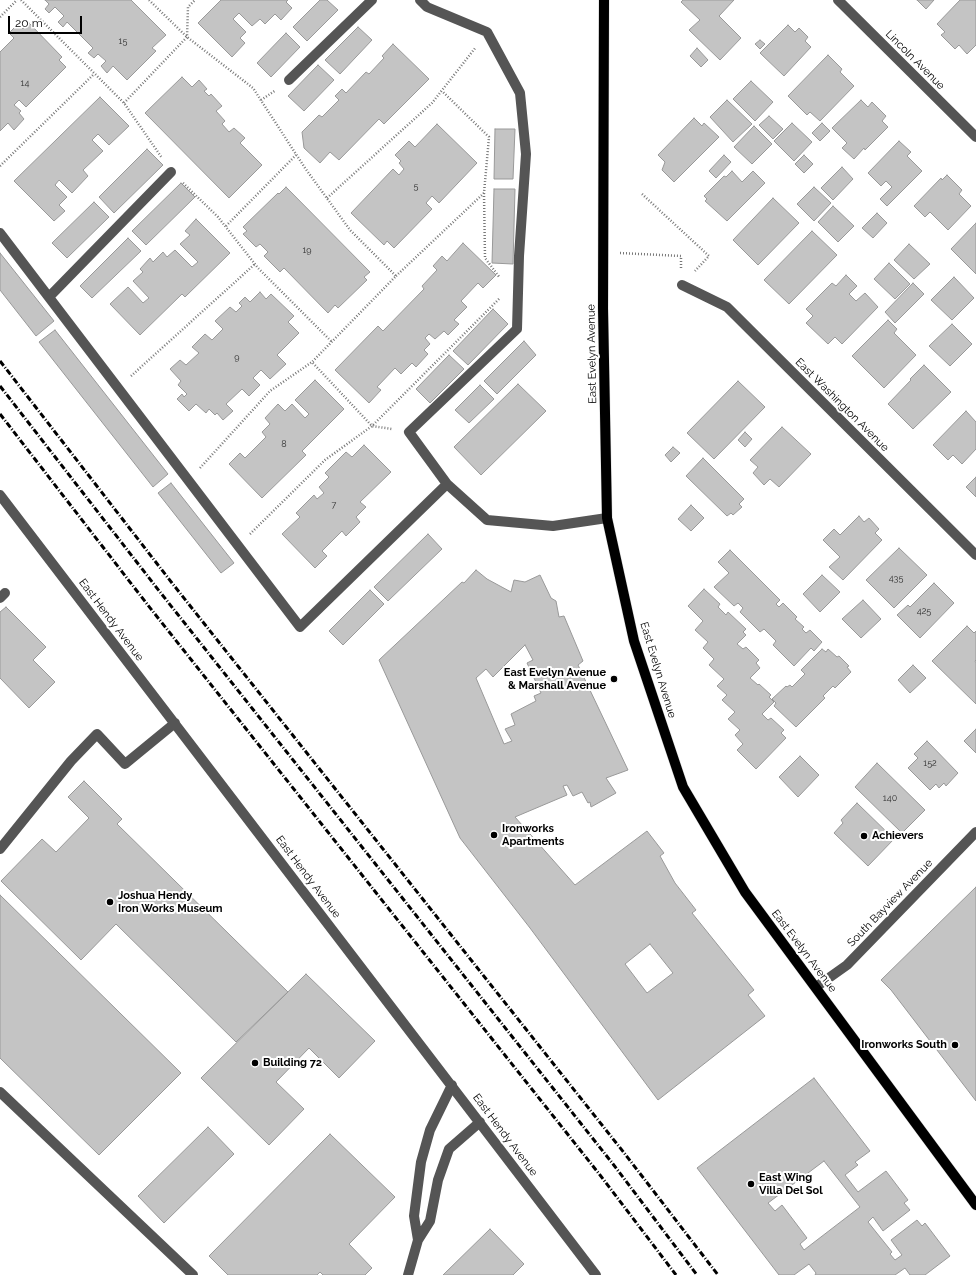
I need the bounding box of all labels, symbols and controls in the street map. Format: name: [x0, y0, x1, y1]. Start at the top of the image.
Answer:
scale bar: [10, 8, 84, 34]
text: 20 m: [15, 16, 43, 30]
street label: Lincoln Avenue: [883, 28, 947, 92]
house number: 15: [119, 36, 127, 46]
house number: 14: [21, 78, 29, 88]
house number: 5: [414, 181, 418, 191]
house number: 19: [302, 245, 312, 255]
street label: East Evelyn Avenue: [585, 304, 599, 404]
house number: 9: [234, 352, 240, 362]
street label: East Washington Avenue: [793, 356, 891, 454]
house number: 8: [281, 439, 287, 449]
house number: 7: [332, 500, 336, 510]
house number: 435: [889, 573, 903, 583]
street label: East Hendy Avenue: [76, 576, 146, 664]
house number: 425: [917, 606, 931, 616]
street label: East Evelyn Avenue: [637, 620, 679, 720]
place label: East Evelyn Avenue & Marshall Avenue: [504, 666, 606, 692]
marker: East Evelyn Avenue & Marshall Avenue: [609, 674, 619, 684]
house number: 152: [923, 758, 937, 768]
house number: 140: [883, 793, 897, 803]
place label: Ironworks Apartments: [502, 822, 564, 848]
place label: Achievers: [872, 829, 923, 843]
marker: Ironworks Apartments: [489, 830, 499, 840]
marker: Achievers: [859, 831, 869, 841]
street label: East Hendy Avenue: [273, 833, 343, 921]
street label: South Bayview Avenue: [845, 856, 935, 950]
place label: Joshua Hendy Iron Works Museum: [118, 889, 223, 915]
marker: Joshua Hendy Iron Works Museum: [105, 897, 115, 907]
street label: East Evelyn Avenue: [769, 907, 839, 995]
place label: Ironworks South: [861, 1038, 947, 1052]
marker: Ironworks South: [950, 1040, 960, 1050]
place label: Building 72: [263, 1056, 322, 1070]
marker: Building 72: [250, 1058, 260, 1068]
street label: East Hendy Avenue: [470, 1091, 540, 1179]
place label: East Wing Villa Del Sol: [759, 1171, 823, 1197]
marker: East Wing Villa Del Sol: [746, 1179, 756, 1189]

